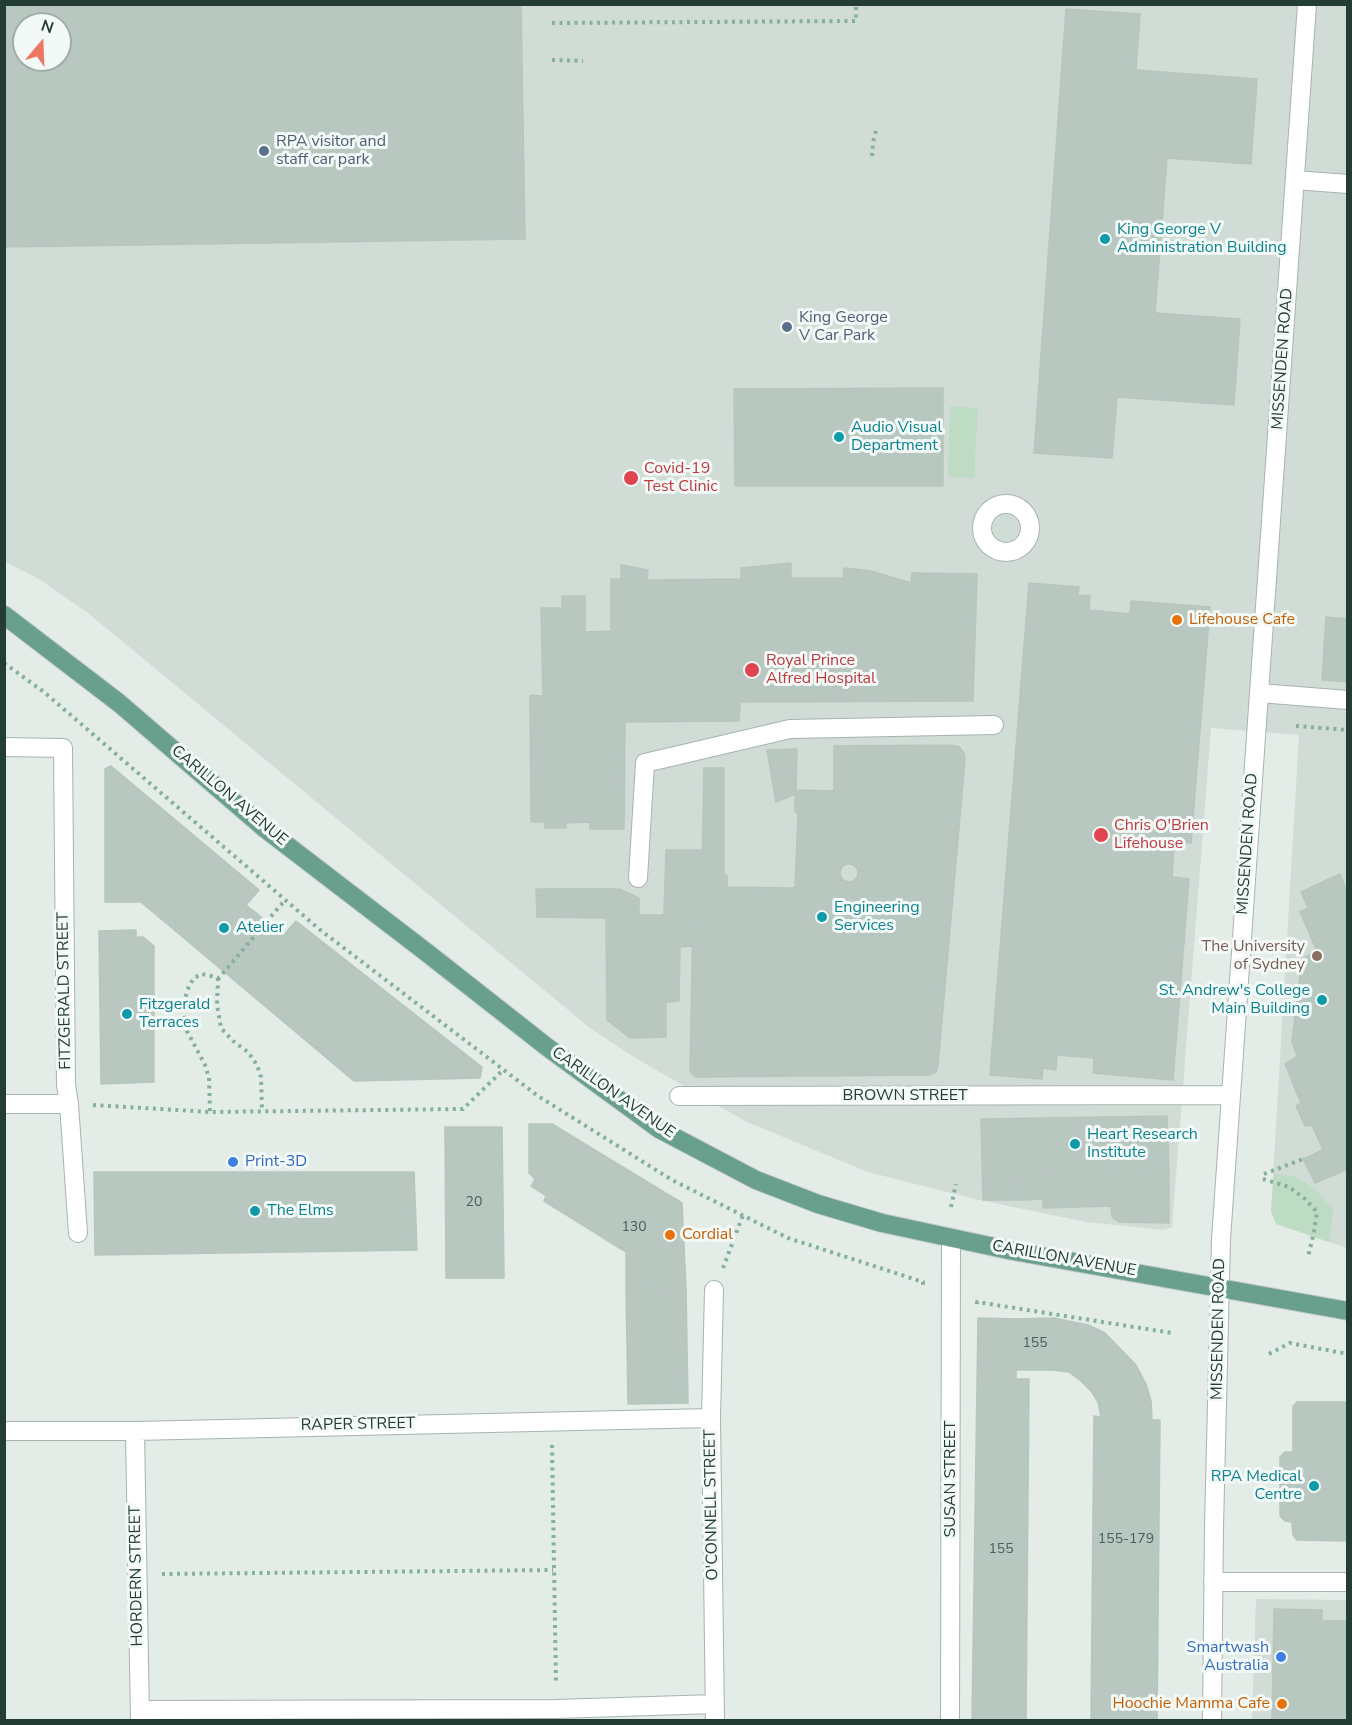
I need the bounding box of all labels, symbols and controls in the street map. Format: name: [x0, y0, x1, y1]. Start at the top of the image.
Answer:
north arrow: [12, 12, 72, 72]
text: N: [38, 15, 56, 39]
place label: RPA visitor and staff car park: [276, 132, 386, 170]
marker: RPA visitor and staff car park: [257, 144, 271, 158]
place label: King George V Administration Building: [1117, 220, 1287, 258]
marker: King George V Administration Building: [1098, 232, 1112, 246]
street label: MISSENDEN ROAD: [1268, 287, 1298, 431]
place label: King George V Car Park: [799, 308, 888, 346]
marker: King George V Car Park: [780, 320, 794, 334]
place label: Audio Visual Department: [851, 418, 942, 456]
marker: Audio Visual Department: [832, 430, 846, 444]
place label: Covid-19 Test Clinic: [644, 459, 718, 497]
marker: Covid-19 Test Clinic: [622, 469, 640, 487]
place label: Lifehouse Cafe: [1189, 610, 1295, 630]
marker: Lifehouse Cafe: [1170, 613, 1184, 627]
place label: Royal Prince Alfred Hospital: [766, 651, 876, 689]
marker: Royal Prince Alfred Hospital: [743, 661, 761, 679]
street label: CARILLON AVENUE: [167, 742, 291, 850]
street label: MISSENDEN ROAD: [1233, 772, 1263, 916]
place label: Chris O'Brien Lifehouse: [1114, 816, 1209, 854]
marker: Chris O'Brien Lifehouse: [1092, 826, 1110, 844]
place label: Engineering Services: [834, 898, 920, 936]
marker: Engineering Services: [815, 910, 829, 924]
street label: FITZGERALD STREET: [54, 912, 76, 1070]
place label: Atelier: [236, 918, 284, 938]
marker: Atelier: [217, 921, 231, 935]
place label: The University of Sydney: [1202, 937, 1305, 975]
marker: The University of Sydney: [1310, 949, 1324, 963]
place label: St. Andrew's College Main Building: [1159, 981, 1310, 1019]
marker: St. Andrew's College Main Building: [1315, 993, 1329, 1007]
place label: Fitzgerald Terraces: [139, 995, 210, 1033]
marker: Fitzgerald Terraces: [120, 1007, 134, 1021]
street label: CARILLON AVENUE: [548, 1043, 678, 1143]
street label: BROWN STREET: [842, 1086, 968, 1106]
place label: Heart Research Institute: [1087, 1125, 1198, 1163]
marker: Heart Research Institute: [1068, 1137, 1082, 1151]
place label: Print-3D: [245, 1152, 307, 1172]
marker: Print-3D: [226, 1155, 240, 1169]
house number: 20: [466, 1195, 482, 1211]
place label: The Elms: [267, 1201, 334, 1221]
marker: The Elms: [248, 1204, 262, 1218]
house number: 130: [621, 1220, 647, 1236]
place label: Cordial: [682, 1225, 733, 1245]
marker: Cordial: [663, 1228, 677, 1242]
street label: CARILLON AVENUE: [990, 1237, 1138, 1281]
street label: MISSENDEN ROAD: [1208, 1258, 1230, 1400]
house number: 155: [1022, 1336, 1048, 1352]
street label: RAPER STREET: [301, 1414, 415, 1436]
street label: SUSAN STREET: [941, 1421, 961, 1537]
street label: O'CONNELL STREET: [701, 1429, 723, 1581]
place label: RPA Medical Centre: [1211, 1467, 1302, 1505]
marker: RPA Medical Centre: [1307, 1479, 1321, 1493]
street label: HORDERN STREET: [126, 1505, 148, 1647]
house number: 155-179: [1098, 1532, 1154, 1548]
house number: 155: [988, 1542, 1014, 1558]
place label: Smartwash Australia: [1187, 1638, 1269, 1676]
marker: Smartwash Australia: [1274, 1650, 1288, 1664]
place label: Hoochie Mamma Cafe: [1112, 1694, 1270, 1714]
marker: Hoochie Mamma Cafe: [1275, 1697, 1289, 1711]

